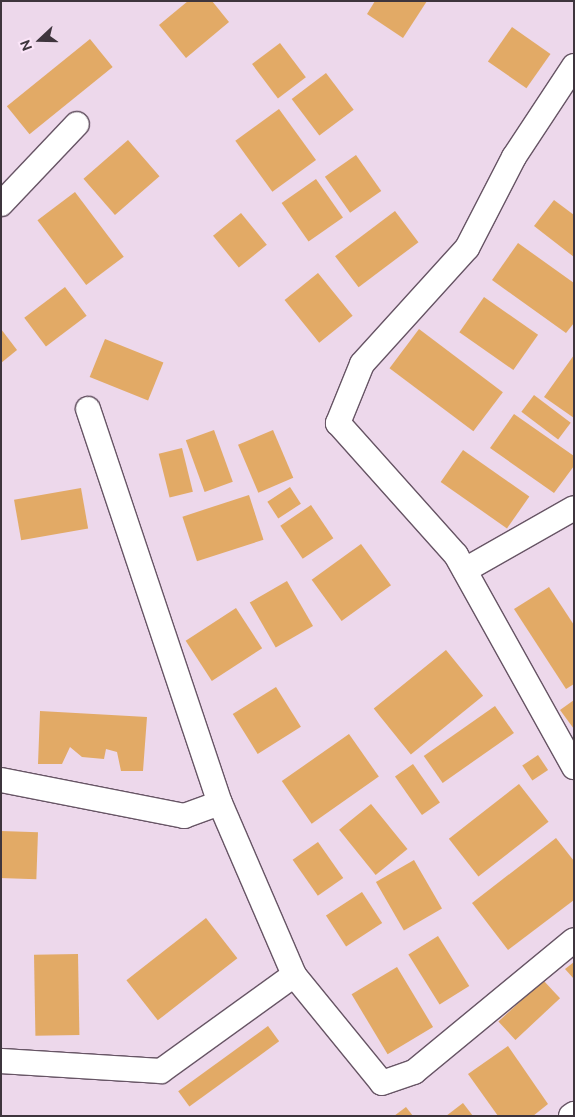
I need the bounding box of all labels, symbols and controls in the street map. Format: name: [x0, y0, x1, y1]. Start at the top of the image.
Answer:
north arrow: [15, 15, 65, 65]
text: N: [17, 38, 35, 53]

